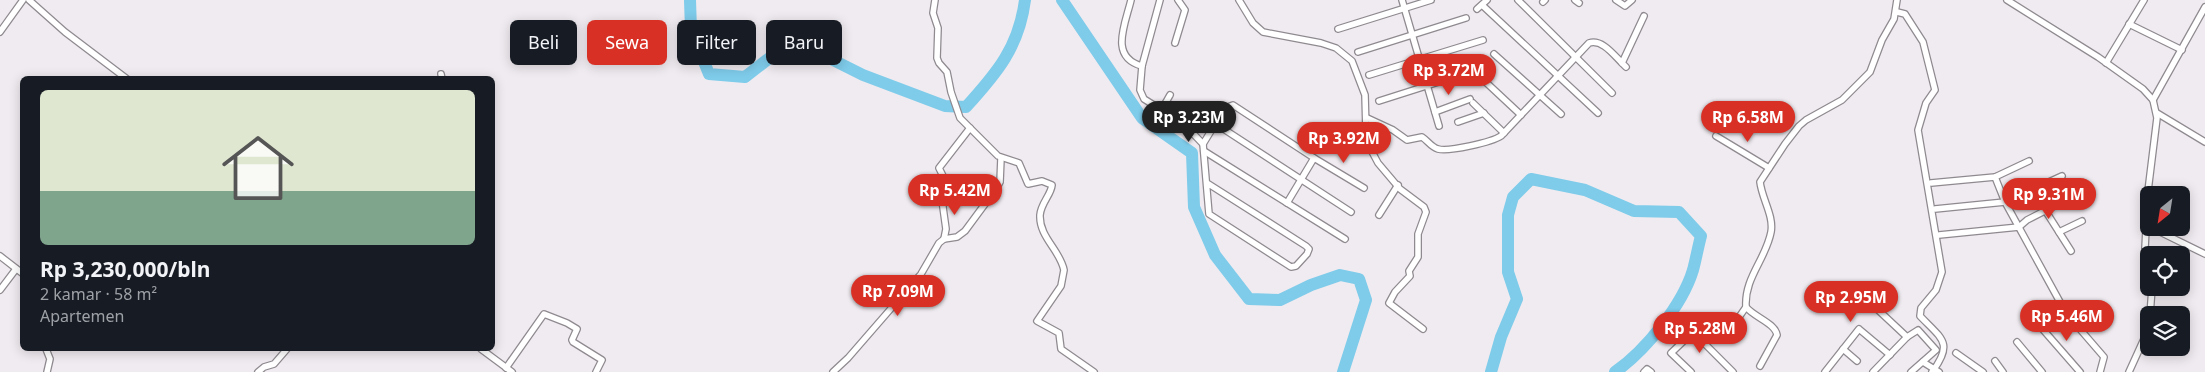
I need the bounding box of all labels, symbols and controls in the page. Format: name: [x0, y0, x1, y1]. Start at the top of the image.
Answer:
chip: Beli: [510, 20, 577, 65]
chip: Sewa: [587, 20, 667, 65]
chip: Filter: [677, 20, 756, 65]
chip: Baru: [766, 20, 842, 65]
pin: Rp 3.72M: [1397, 54, 1501, 96]
text: Rp 3.72M: [1413, 59, 1485, 81]
pin: Rp 3.23M: [1137, 100, 1241, 143]
pin: Rp 6.58M: [1696, 100, 1800, 143]
text: Rp 3.23M: [1153, 106, 1225, 128]
text: Rp 6.58M: [1712, 106, 1784, 128]
pin: Rp 3.92M: [1292, 121, 1396, 164]
icon: home: [213, 123, 303, 213]
text: Rp 3.92M: [1308, 127, 1380, 149]
pin: Rp 5.42M: [903, 174, 1007, 216]
pin: Rp 9.31M: [1997, 178, 2101, 220]
text: Rp 5.42M: [919, 179, 991, 201]
text: Rp 9.31M: [2013, 183, 2085, 205]
north arrow: [2140, 186, 2190, 236]
map controls: [2140, 186, 2190, 356]
button: locate: [2140, 246, 2190, 296]
text: Rp 3,230,000/bln: [40, 255, 210, 283]
pin: Rp 7.09M: [846, 274, 950, 317]
text: Rp 7.09M: [862, 280, 934, 302]
pin: Rp 2.95M: [1799, 280, 1903, 323]
text: 2 kamar · 58 m²: [40, 283, 157, 305]
text: Rp 2.95M: [1815, 286, 1887, 308]
pin: Rp 5.46M: [2015, 300, 2119, 342]
text: Apartemen: [40, 305, 124, 327]
text: Rp 5.46M: [2031, 305, 2103, 327]
button: layers: [2140, 306, 2190, 356]
pin: Rp 5.28M: [1648, 312, 1752, 354]
text: Rp 5.28M: [1664, 317, 1736, 339]

